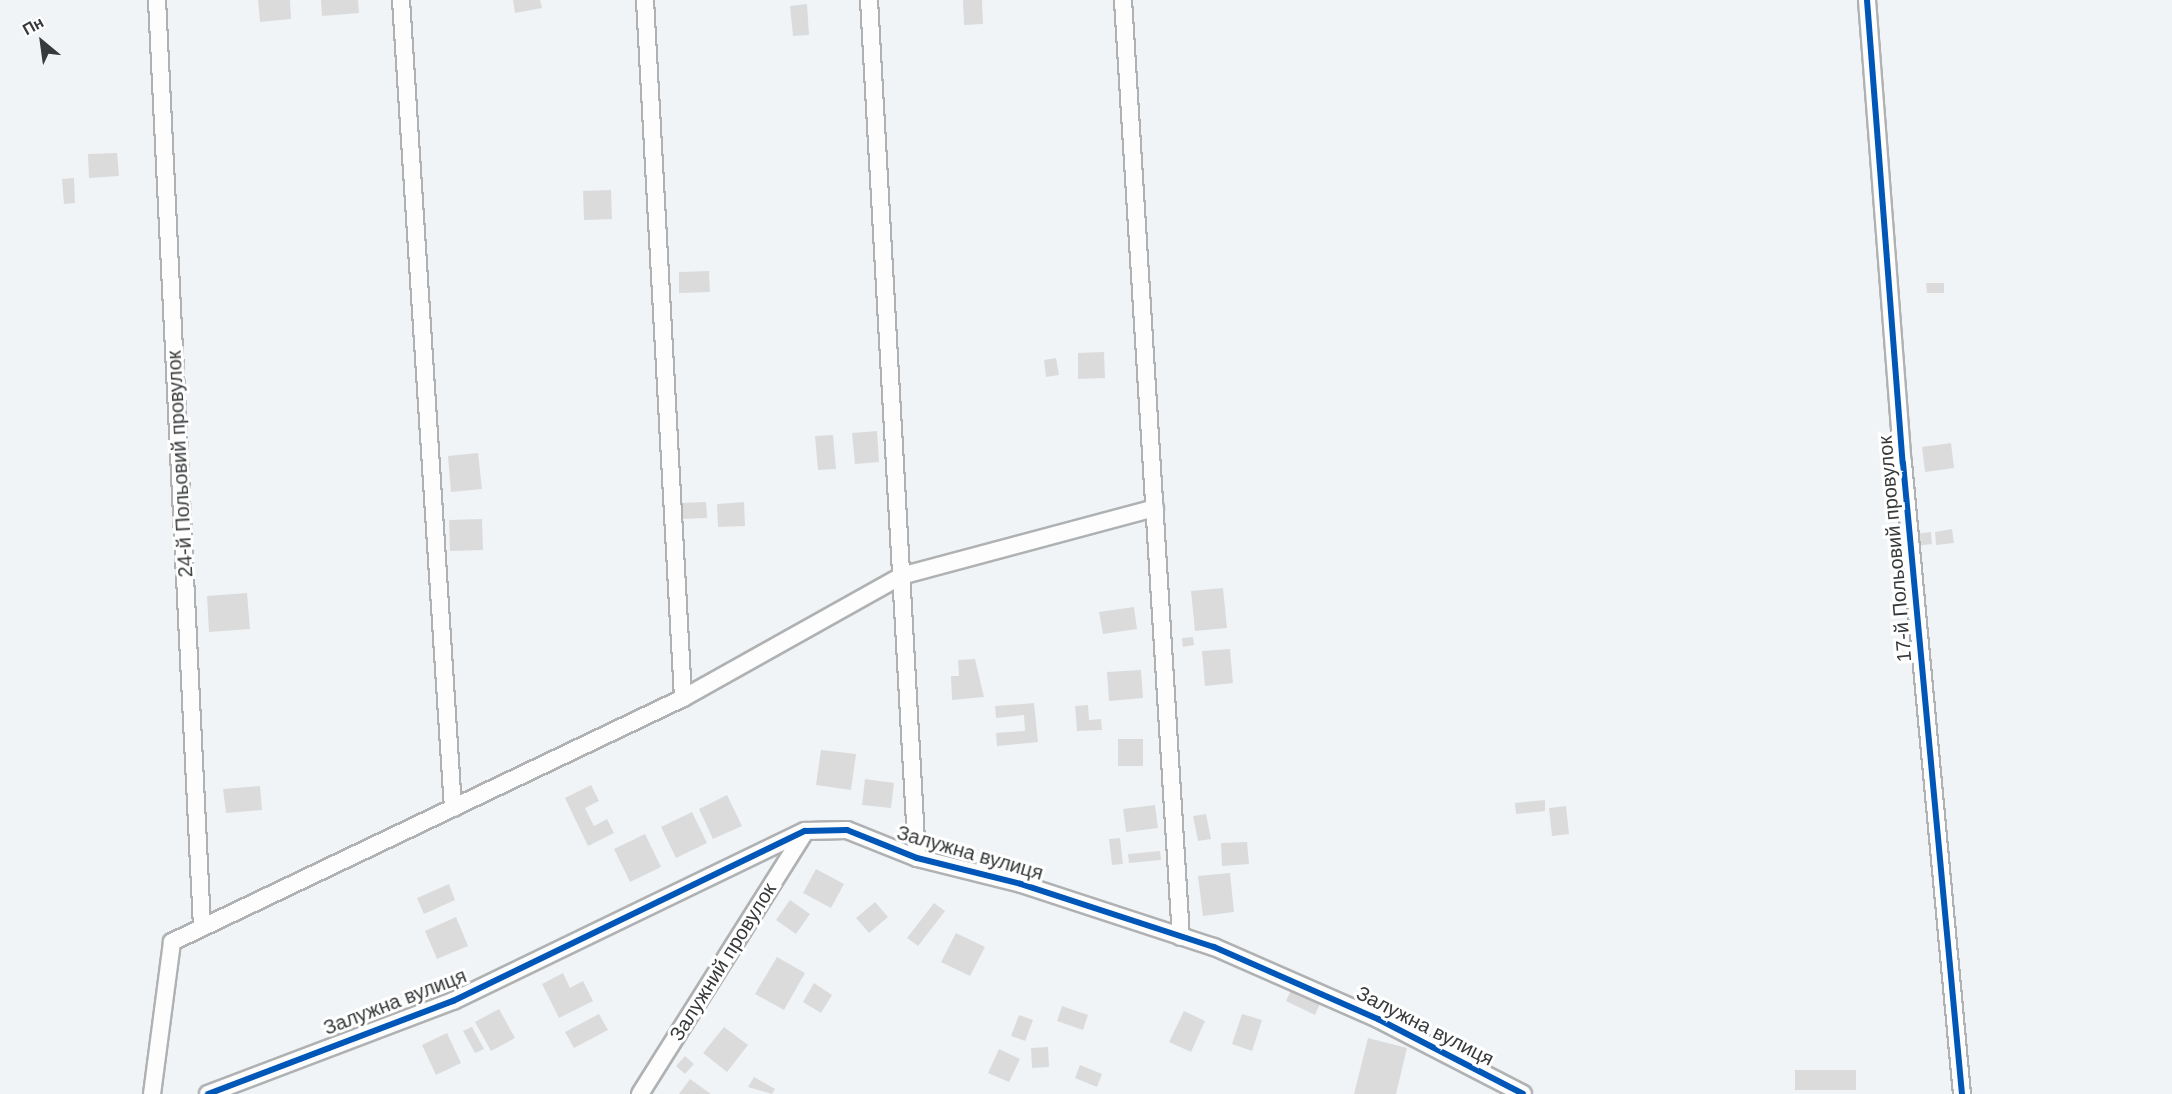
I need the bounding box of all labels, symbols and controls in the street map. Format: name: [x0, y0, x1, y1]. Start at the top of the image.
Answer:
north arrow: [12, 12, 72, 72]
text: Пн: [20, 13, 46, 38]
street label: 24-й Польовий провулок: [162, 350, 198, 578]
street label: 17-й Польовий провулок: [1873, 435, 1917, 663]
street label: Залужна вулиця: [894, 821, 1046, 885]
street label: Залужний провулок: [665, 878, 781, 1046]
street label: Залужна вулиця: [320, 964, 470, 1040]
street label: Залужна вулиця: [1352, 981, 1498, 1071]

